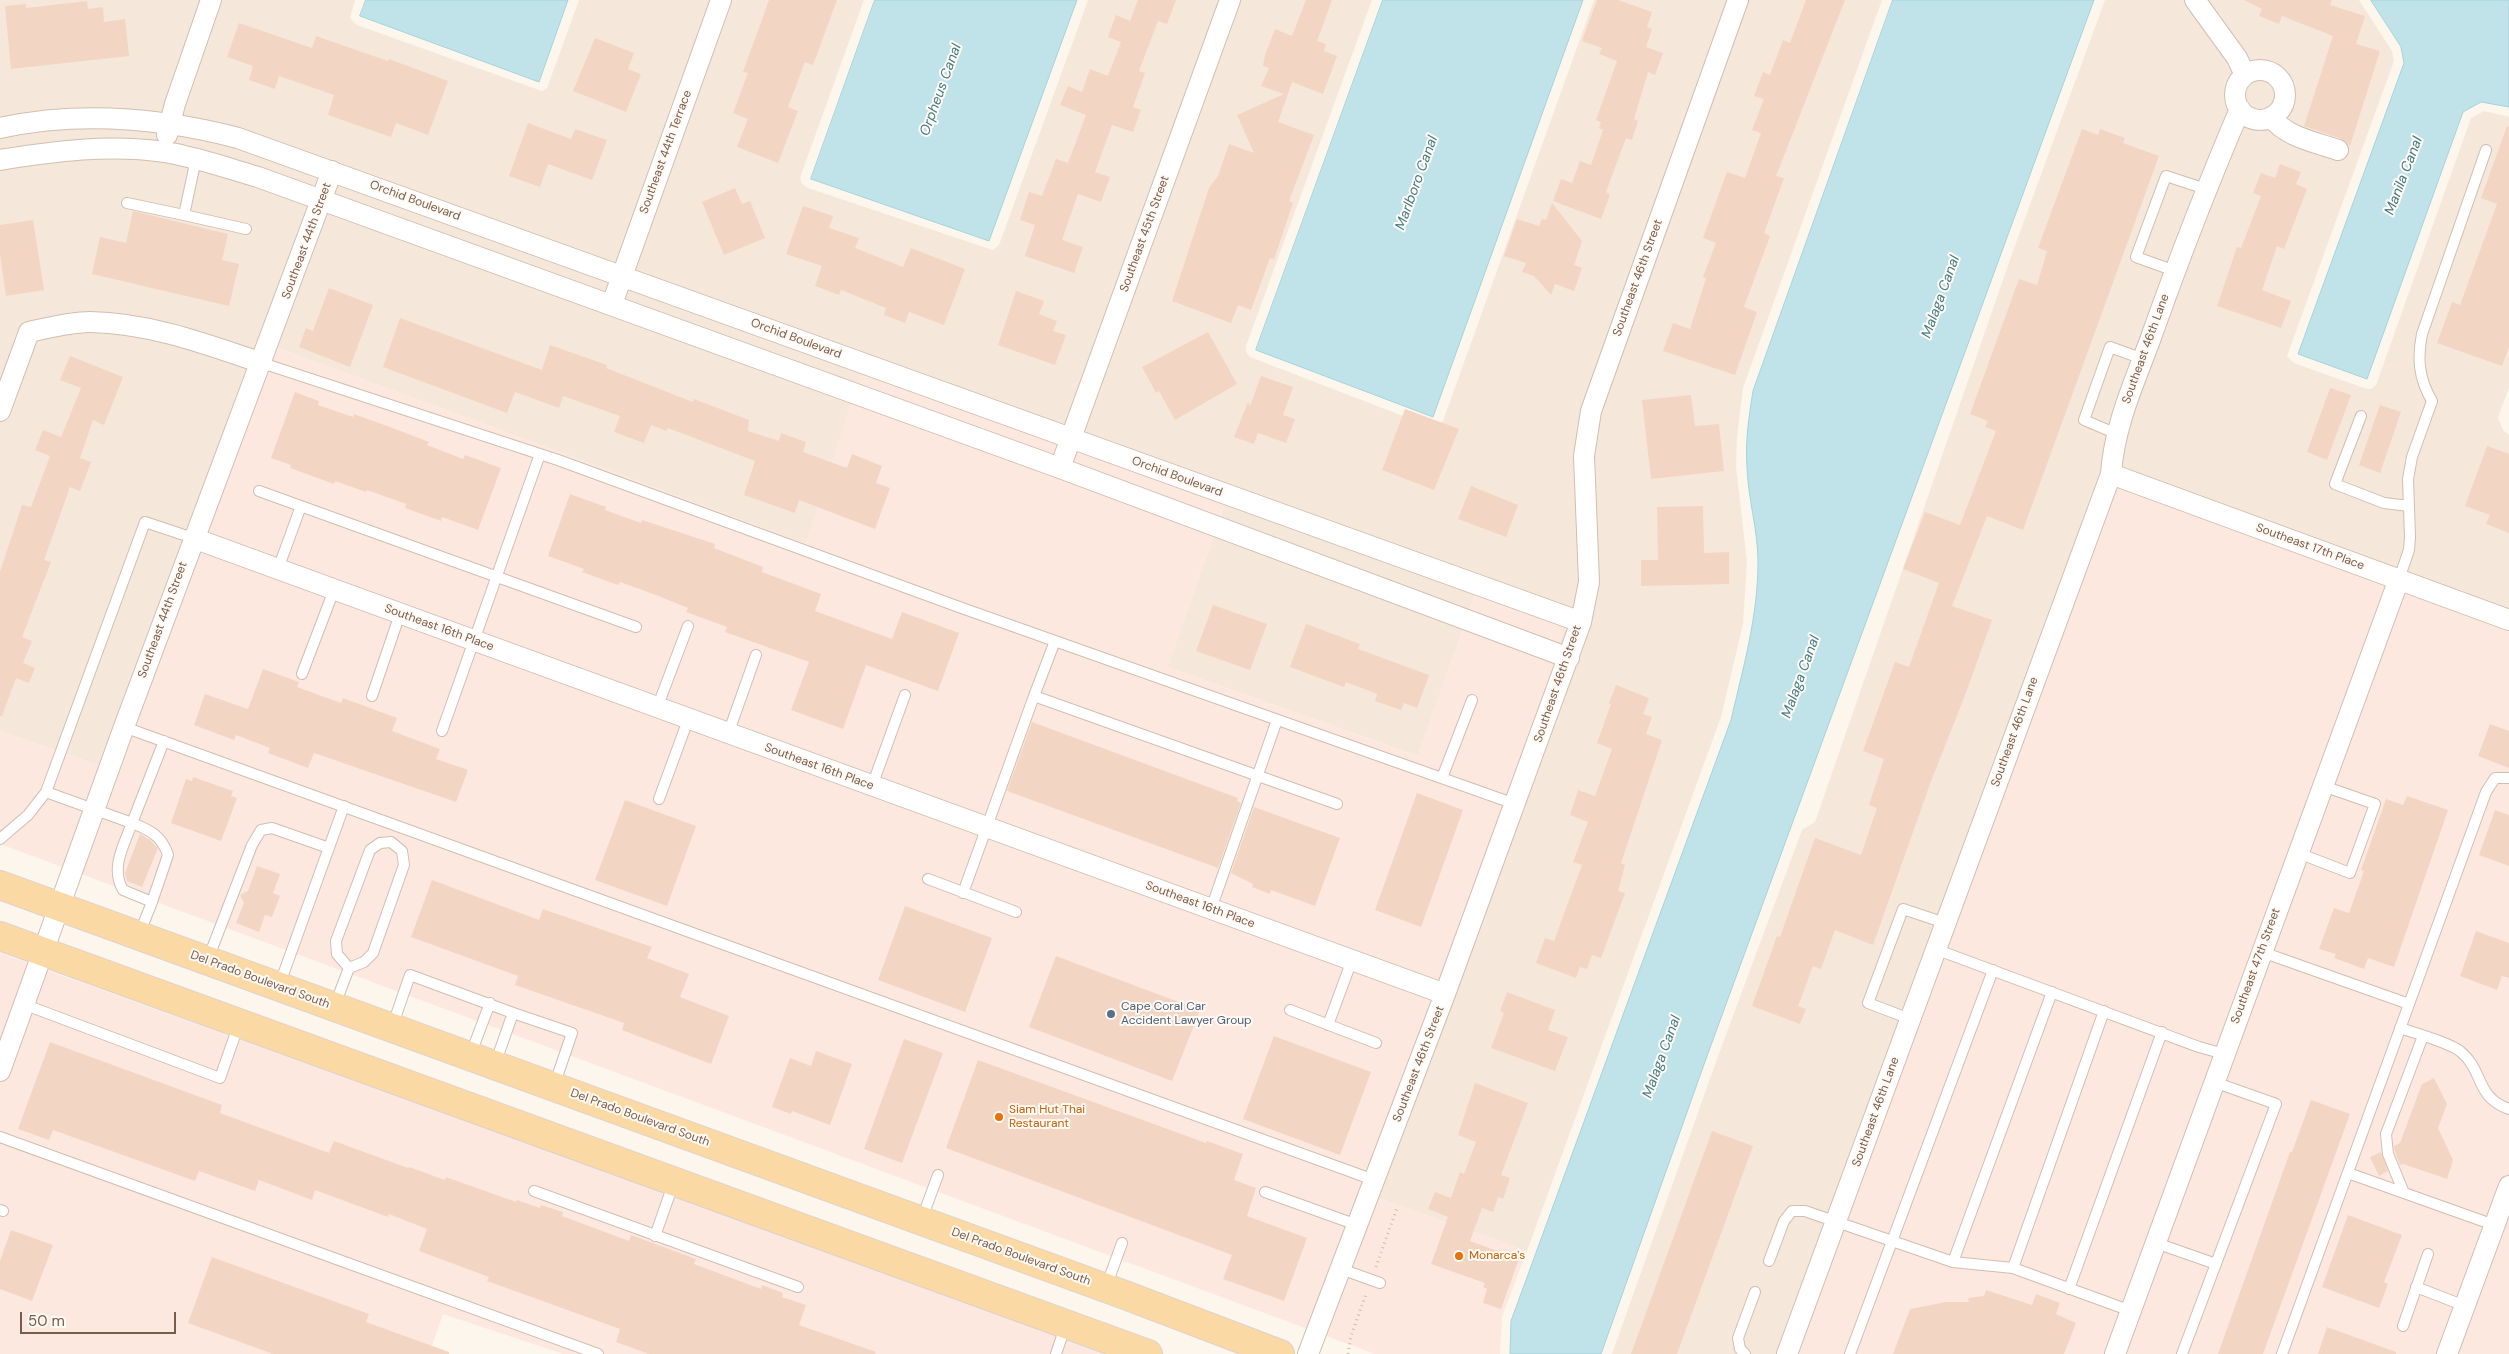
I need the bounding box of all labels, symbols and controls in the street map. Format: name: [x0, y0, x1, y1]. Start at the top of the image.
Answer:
water label: Orpheus Canal: [917, 42, 965, 138]
street label: Southeast 44th Terrace: [637, 88, 695, 216]
water label: Marlboro Canal: [1392, 134, 1442, 232]
water label: Manila Canal: [2381, 135, 2427, 217]
street label: Southeast 45th Street: [1117, 174, 1173, 294]
street label: Orchid Boulevard: [368, 178, 462, 224]
street label: Southeast 44th Street: [279, 181, 335, 301]
street label: Southeast 46th Street: [1610, 218, 1666, 338]
water label: Malaga Canal: [1918, 253, 1964, 341]
street label: Southeast 46th Lane: [2119, 292, 2173, 406]
street label: Orchid Boulevard: [749, 316, 843, 362]
street label: Orchid Boulevard: [1130, 454, 1224, 500]
street label: Southeast 17th Place: [2254, 521, 2366, 573]
street label: Southeast 44th Street: [135, 560, 191, 680]
street label: Southeast 16th Place: [382, 601, 496, 655]
street label: Southeast 46th Street: [1531, 623, 1585, 745]
water label: Malaga Canal: [1778, 633, 1824, 721]
street label: Southeast 46th Lane: [1988, 675, 2042, 789]
street label: Southeast 16th Place: [762, 740, 876, 794]
street label: Southeast 16th Place: [1143, 878, 1257, 932]
street label: Southeast 47th Street: [2228, 906, 2284, 1026]
street label: Del Prado Boulevard South: [188, 948, 332, 1012]
place label: Cape Coral Car Accident Lawyer Group: [1121, 1000, 1252, 1028]
street label: Southeast 46th Street: [1390, 1004, 1448, 1124]
marker: Cape Coral Car Accident Lawyer Group: [1105, 1008, 1117, 1020]
water label: Malaga Canal: [1639, 1013, 1685, 1101]
street label: Southeast 46th Lane: [1849, 1055, 1903, 1169]
street label: Del Prado Boulevard South: [568, 1086, 712, 1150]
place label: Siam Hut Thai Restaurant: [1009, 1103, 1085, 1131]
marker: Siam Hut Thai Restaurant: [993, 1111, 1005, 1123]
street label: Del Prado Boulevard South: [949, 1225, 1093, 1289]
place label: Monarca's: [1469, 1249, 1525, 1263]
marker: Monarca's: [1453, 1250, 1465, 1262]
scale bar: [22, 1302, 179, 1334]
text: 50 m: [28, 1311, 65, 1331]

